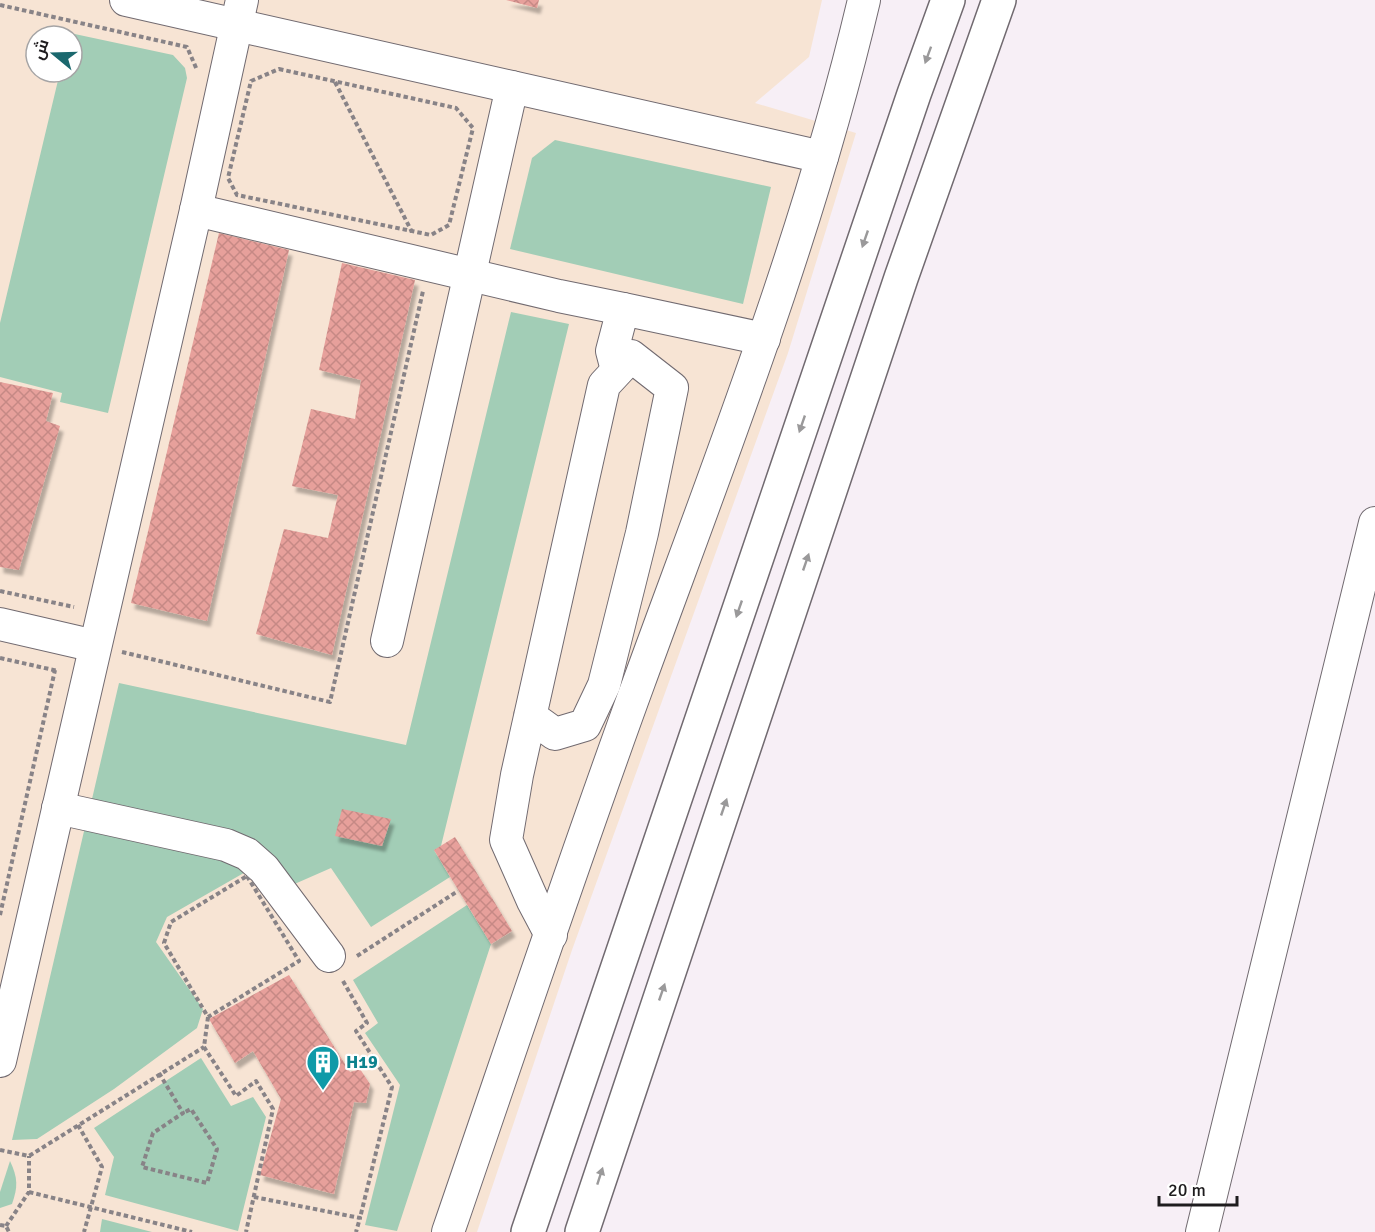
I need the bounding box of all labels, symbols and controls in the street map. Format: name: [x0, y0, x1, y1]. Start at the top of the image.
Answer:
north arrow: [24, 24, 84, 84]
text: ش: [28, 36, 54, 62]
one-way arrow: [923, 46, 933, 64]
one-way arrow: [860, 230, 869, 248]
one-way arrow: [797, 415, 807, 433]
one-way arrow: [802, 553, 811, 571]
one-way arrow: [734, 600, 744, 618]
one-way arrow: [720, 798, 729, 816]
one-way arrow: [658, 983, 667, 1001]
building icon: H19: [305, 1044, 341, 1091]
place label: H19: [346, 1051, 378, 1073]
one-way arrow: [596, 1167, 605, 1185]
scale bar: [1159, 1169, 1237, 1207]
text: 20 m: [1168, 1179, 1206, 1201]

